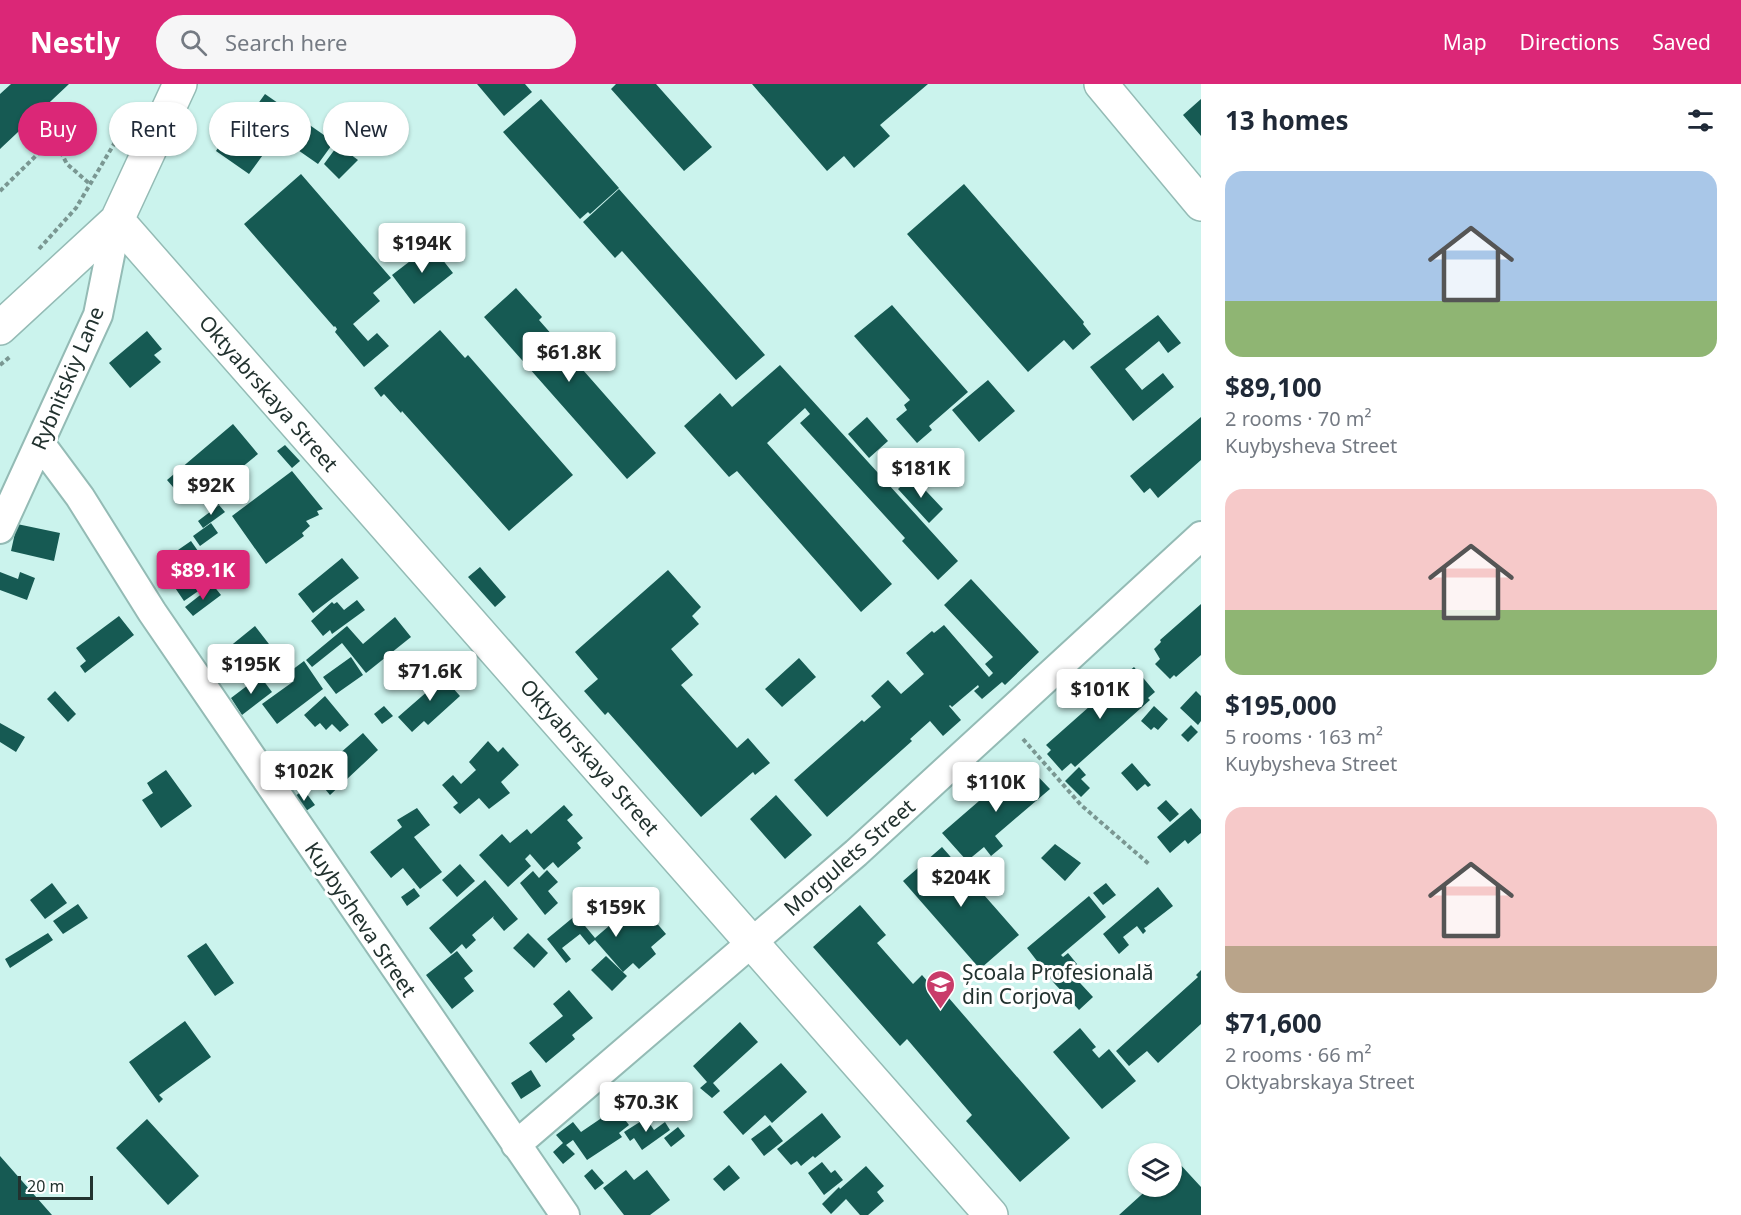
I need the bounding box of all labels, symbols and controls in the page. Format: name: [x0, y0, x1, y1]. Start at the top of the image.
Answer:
search box: [156, 15, 576, 69]
text: Nestly: [30, 23, 120, 61]
icon: search: [177, 26, 210, 59]
text: Search here: [225, 27, 347, 57]
text: Map: [1443, 28, 1487, 56]
text: Directions: [1520, 28, 1619, 56]
text: Saved: [1652, 28, 1711, 56]
chip: Buy: [18, 102, 97, 156]
chip: Rent: [109, 102, 197, 156]
chip: Filters: [209, 102, 311, 156]
chip: New: [323, 102, 409, 156]
text: 13 homes: [1225, 102, 1349, 138]
icon: filters: [1684, 104, 1717, 137]
icon: home: [1417, 210, 1525, 318]
pin: $194K: [380, 223, 464, 274]
text: $194K: [392, 229, 452, 256]
street label: Rybnitskiy Lane: [24, 302, 110, 454]
street label: Oktyabrskaya Street: [193, 309, 345, 478]
pin: $61.8K: [520, 332, 618, 383]
text: $61.8K: [537, 338, 601, 365]
text: $89,100: [1225, 369, 1322, 405]
text: 2 rooms · 70 m²: [1225, 405, 1372, 432]
text: Kuybysheva Street: [1225, 432, 1397, 459]
pin: $181K: [879, 448, 963, 499]
text: $181K: [891, 454, 951, 481]
pin: $92K: [175, 465, 247, 516]
text: $92K: [187, 471, 235, 498]
icon: home: [1417, 528, 1525, 636]
pin: $89.1K: [154, 550, 252, 601]
text: $89.1K: [171, 556, 235, 583]
pin: $195K: [209, 644, 293, 695]
text: $195K: [221, 650, 281, 677]
pin: $71.6K: [381, 651, 479, 702]
text: $71.6K: [398, 657, 462, 684]
pin: $101K: [1058, 669, 1142, 720]
street label: Oktyabrskaya Street: [514, 673, 666, 842]
text: $101K: [1070, 675, 1130, 702]
text: $195,000: [1225, 687, 1337, 723]
text: 5 rooms · 163 m²: [1225, 723, 1383, 750]
text: Kuybysheva Street: [1225, 750, 1397, 777]
pin: $102K: [262, 751, 346, 802]
text: $102K: [274, 757, 334, 784]
pin: $110K: [954, 762, 1038, 813]
text: $110K: [966, 768, 1026, 795]
street label: Morgulets Street: [778, 792, 921, 922]
street label: Kuybysheva Street: [299, 836, 423, 1002]
icon: home: [1417, 846, 1525, 954]
pin: $204K: [919, 857, 1003, 908]
text: $204K: [931, 863, 991, 890]
pin: $159K: [574, 887, 658, 938]
text: $159K: [586, 893, 646, 920]
place label: Școala Profesională din Corjova: [962, 958, 1154, 1010]
school or university icon: Școala Profesională din Corjova: [925, 968, 957, 1010]
text: $71,600: [1225, 1005, 1322, 1041]
text: 2 rooms · 66 m²: [1225, 1041, 1372, 1068]
text: Oktyabrskaya Street: [1225, 1068, 1414, 1095]
pin: $70.3K: [597, 1082, 695, 1133]
text: $70.3K: [614, 1088, 678, 1115]
map controls: [1128, 1143, 1182, 1197]
button: layers: [1128, 1143, 1182, 1197]
scale bar: [18, 1173, 93, 1200]
text: 20 m: [27, 1175, 64, 1197]

